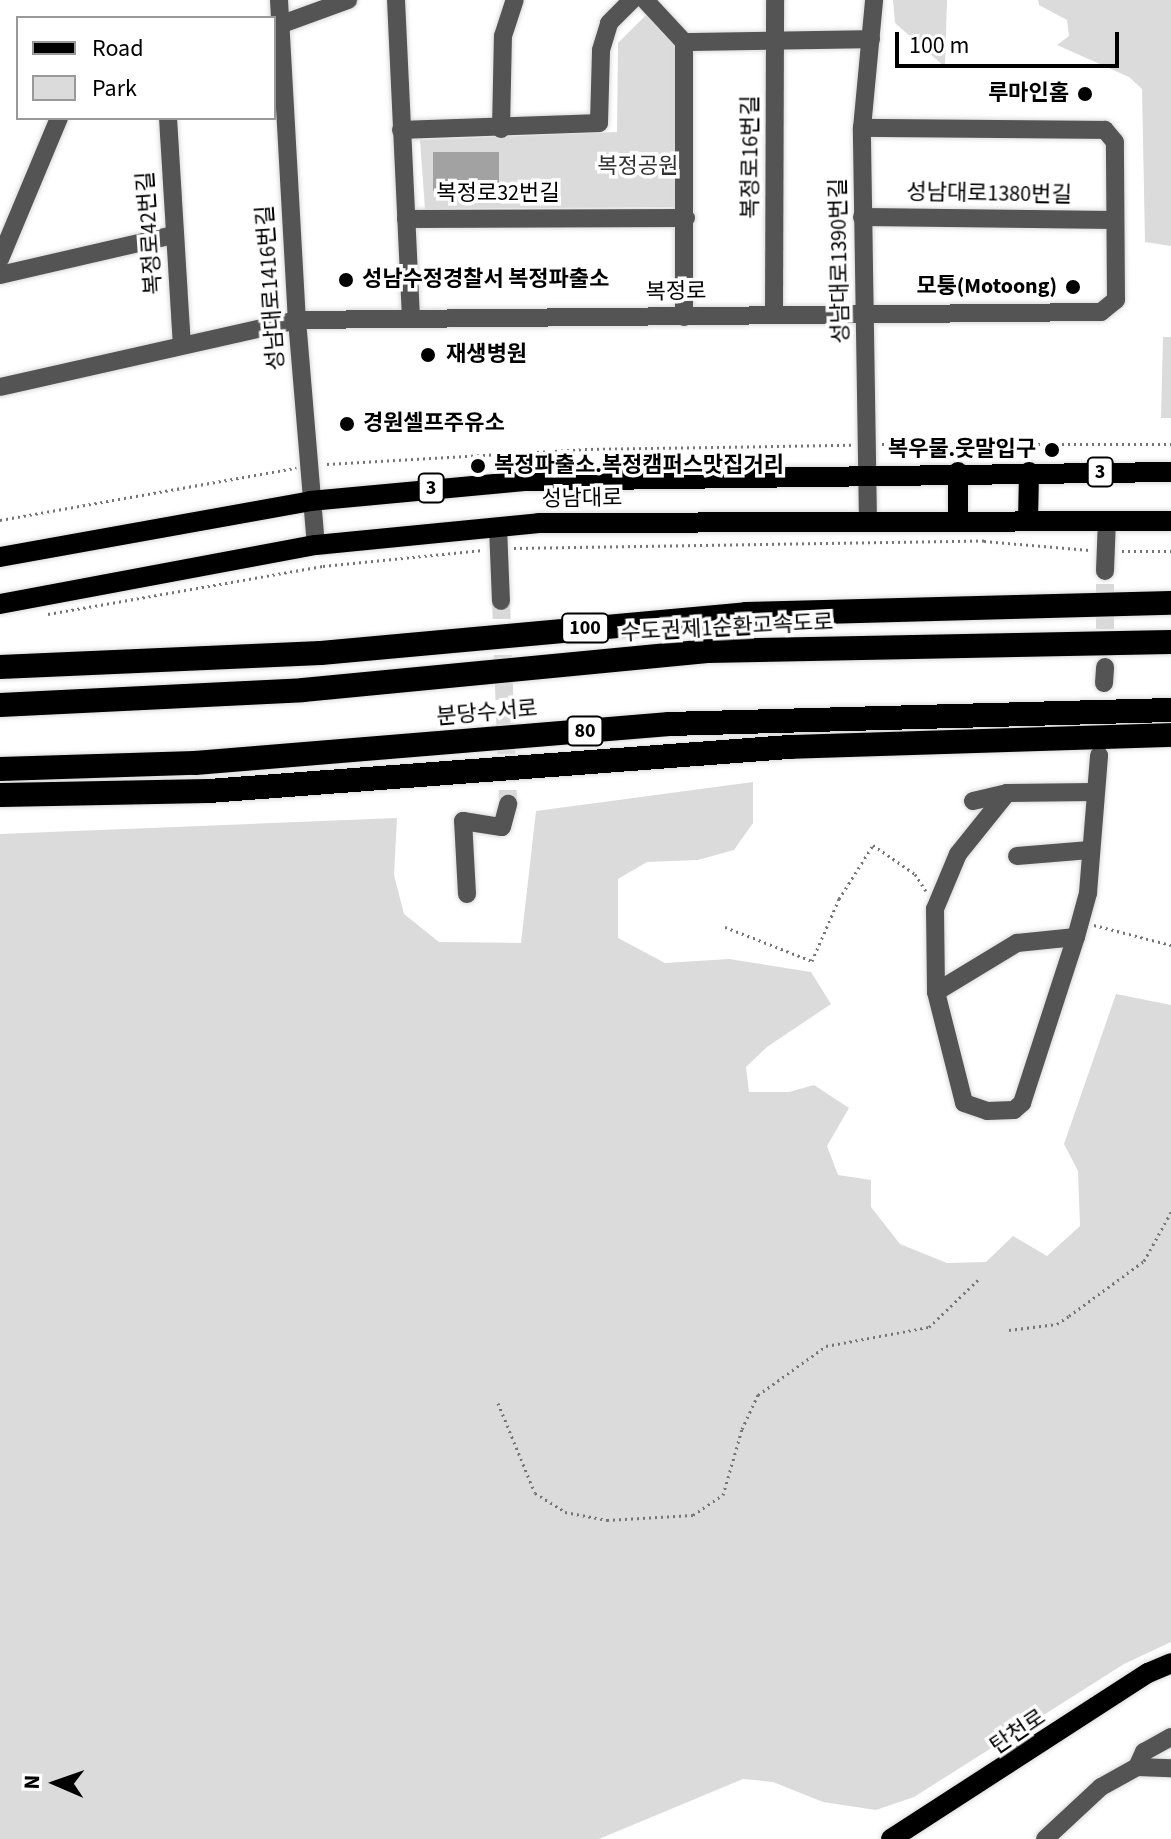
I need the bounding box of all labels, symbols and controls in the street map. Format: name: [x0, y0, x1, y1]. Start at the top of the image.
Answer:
legend: [16, 16, 276, 120]
scale bar: [899, 16, 1123, 66]
text: 100 m: [909, 28, 969, 63]
text: Road: [92, 31, 144, 66]
text: Park: [92, 71, 137, 106]
place label: 루마인홈: [988, 81, 1069, 107]
marker: 루마인홈: [1076, 85, 1094, 103]
street label: 복정로16번길: [738, 95, 764, 219]
park label: 복정공원: [598, 154, 678, 180]
street label: 복정로42번길: [133, 171, 167, 295]
street label: 성남대로1390번길: [825, 178, 855, 344]
street label: 성남대로1380번길: [906, 179, 1072, 209]
street label: 복정로32번길: [436, 181, 560, 207]
street label: 성남대로1416번길: [252, 205, 290, 371]
place label: 성남수정경찰서 복정파출소: [362, 267, 609, 293]
marker: 성남수정경찰서 복정파출소: [337, 271, 355, 289]
place label: 모퉁(Motoong): [916, 274, 1057, 300]
street label: 복정로: [645, 278, 707, 306]
marker: 모퉁(Motoong): [1064, 278, 1082, 296]
place label: 재생병원: [446, 342, 527, 368]
marker: 재생병원: [417, 344, 439, 366]
place label: 경원셀프주유소: [363, 411, 505, 437]
marker: 경원셀프주유소: [338, 415, 356, 433]
place label: 복우물.웃말입구: [888, 437, 1036, 463]
marker: 복우물.웃말입구: [1043, 441, 1061, 459]
place label: 복정파출소.복정캠퍼스맛집거리: [494, 453, 784, 479]
road number: 3: [1086, 456, 1114, 488]
marker: 복정파출소.복정캠퍼스맛집거리: [469, 457, 487, 475]
road number: 3: [417, 472, 445, 504]
street label: 성남대로: [541, 485, 623, 513]
street label: 수도권제1순환고속도로: [620, 609, 834, 647]
road number: 100: [561, 612, 609, 644]
street label: 분당수서로: [435, 695, 539, 731]
road number: 80: [565, 715, 605, 747]
street label: 탄천로: [985, 1704, 1051, 1760]
north arrow: [16, 1743, 96, 1823]
text: N: [16, 1774, 48, 1790]

